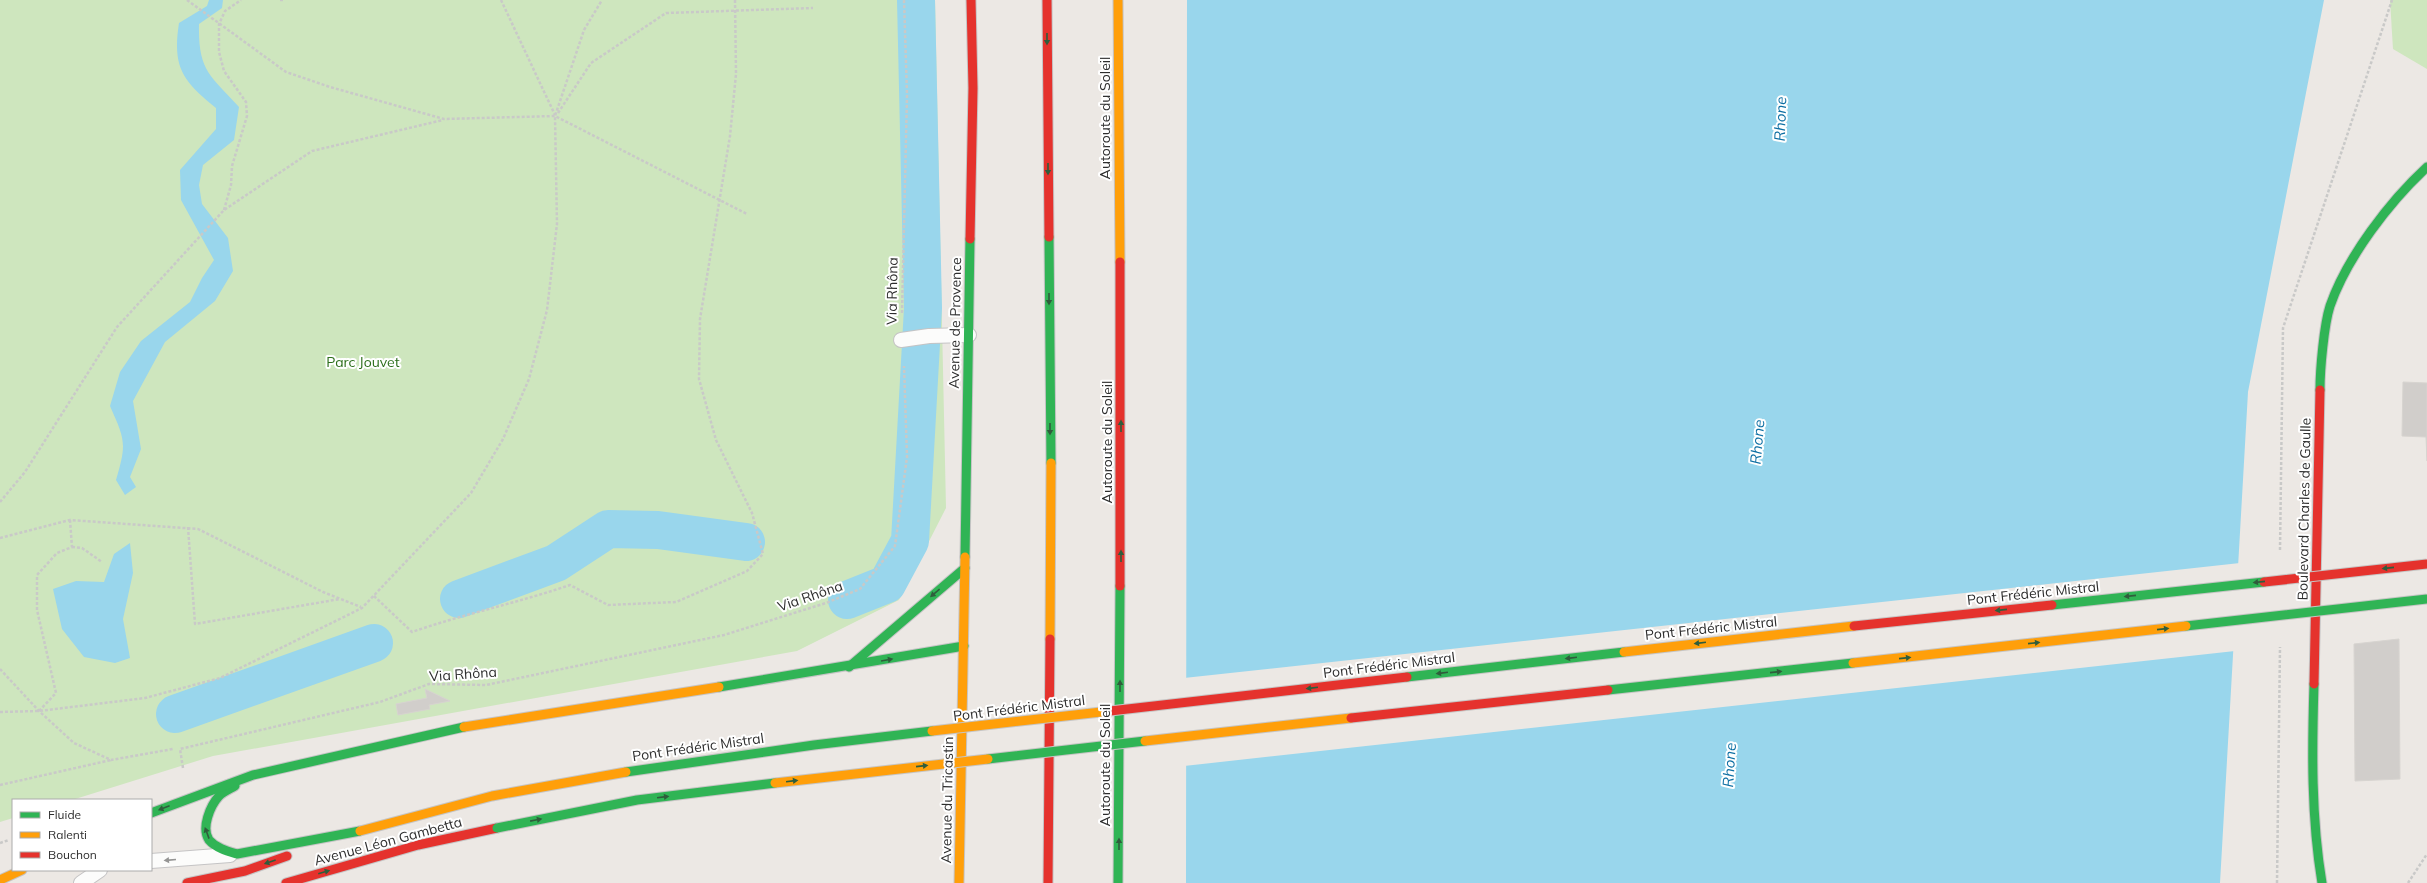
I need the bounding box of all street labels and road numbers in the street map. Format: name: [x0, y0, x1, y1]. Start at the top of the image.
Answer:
street label: Autoroute du Soleil: [1096, 57, 1114, 179]
street label: Via Rhôna: [882, 257, 902, 325]
street label: Avenue de Provence: [945, 257, 965, 389]
street label: Autoroute du Soleil: [1098, 381, 1116, 503]
street label: Boulevard Charles de Gaulle: [2293, 418, 2315, 600]
street label: Via Rhôna: [775, 576, 845, 616]
street label: Pont Frédéric Mistral: [1966, 577, 2100, 609]
street label: Pont Frédéric Mistral: [1644, 612, 1778, 644]
street label: Pont Frédéric Mistral: [1322, 648, 1456, 682]
street label: Via Rhôna: [429, 663, 497, 685]
street label: Pont Frédéric Mistral: [952, 691, 1086, 725]
street label: Autoroute du Soleil: [1096, 704, 1114, 826]
street label: Pont Frédéric Mistral: [631, 729, 765, 765]
street label: Avenue du Tricastin: [937, 736, 957, 864]
street label: Avenue Léon Gambetta: [312, 813, 464, 869]

